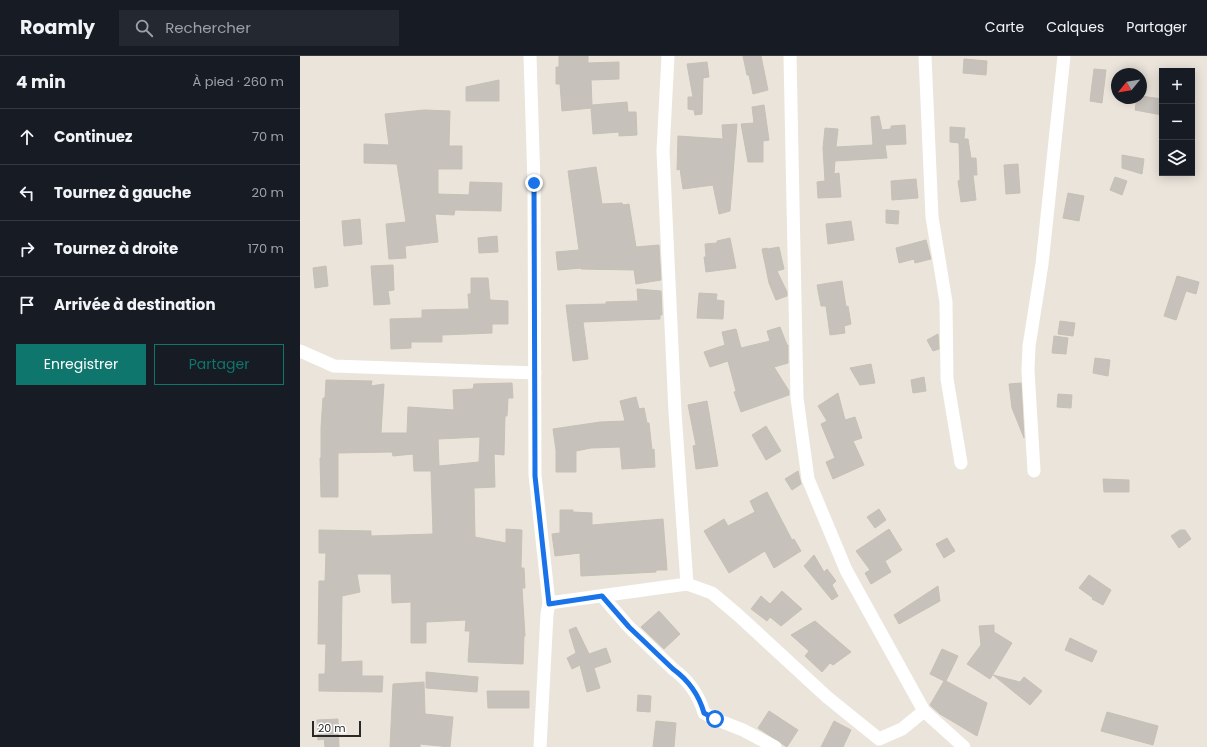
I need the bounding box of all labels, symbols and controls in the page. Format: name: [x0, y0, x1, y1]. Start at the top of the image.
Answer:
search box: [119, 10, 399, 46]
text: Roamly: [20, 14, 95, 41]
icon: search: [133, 17, 155, 39]
text: Rechercher: [165, 17, 251, 38]
text: Carte: [985, 17, 1024, 37]
text: Calques: [1046, 17, 1104, 37]
text: Partager: [1126, 17, 1187, 37]
north arrow: [1111, 68, 1147, 104]
map controls: [1159, 68, 1195, 176]
button: +: [1159, 68, 1195, 104]
text: 4 min: [16, 70, 66, 94]
text: À pied · 260 m: [192, 72, 284, 91]
button: −: [1159, 104, 1195, 140]
icon: ahead: [16, 126, 38, 148]
text: Continuez: [54, 126, 133, 147]
text: 70 m: [252, 127, 284, 146]
button: layers: [1159, 140, 1195, 176]
route end: [525, 174, 543, 192]
icon: left: [16, 182, 38, 204]
text: Tournez à gauche: [54, 182, 191, 203]
text: 20 m: [251, 183, 284, 202]
icon: right: [16, 238, 38, 260]
text: Tournez à droite: [54, 238, 178, 259]
text: 170 m: [248, 239, 284, 258]
icon: arrive: [16, 294, 38, 316]
text: Arrivée à destination: [54, 294, 216, 315]
button: Enregistrer: [16, 344, 146, 385]
button: Partager: [154, 344, 284, 385]
route start: [706, 710, 724, 728]
scale bar: [312, 719, 361, 738]
text: 20 m: [318, 720, 346, 736]

